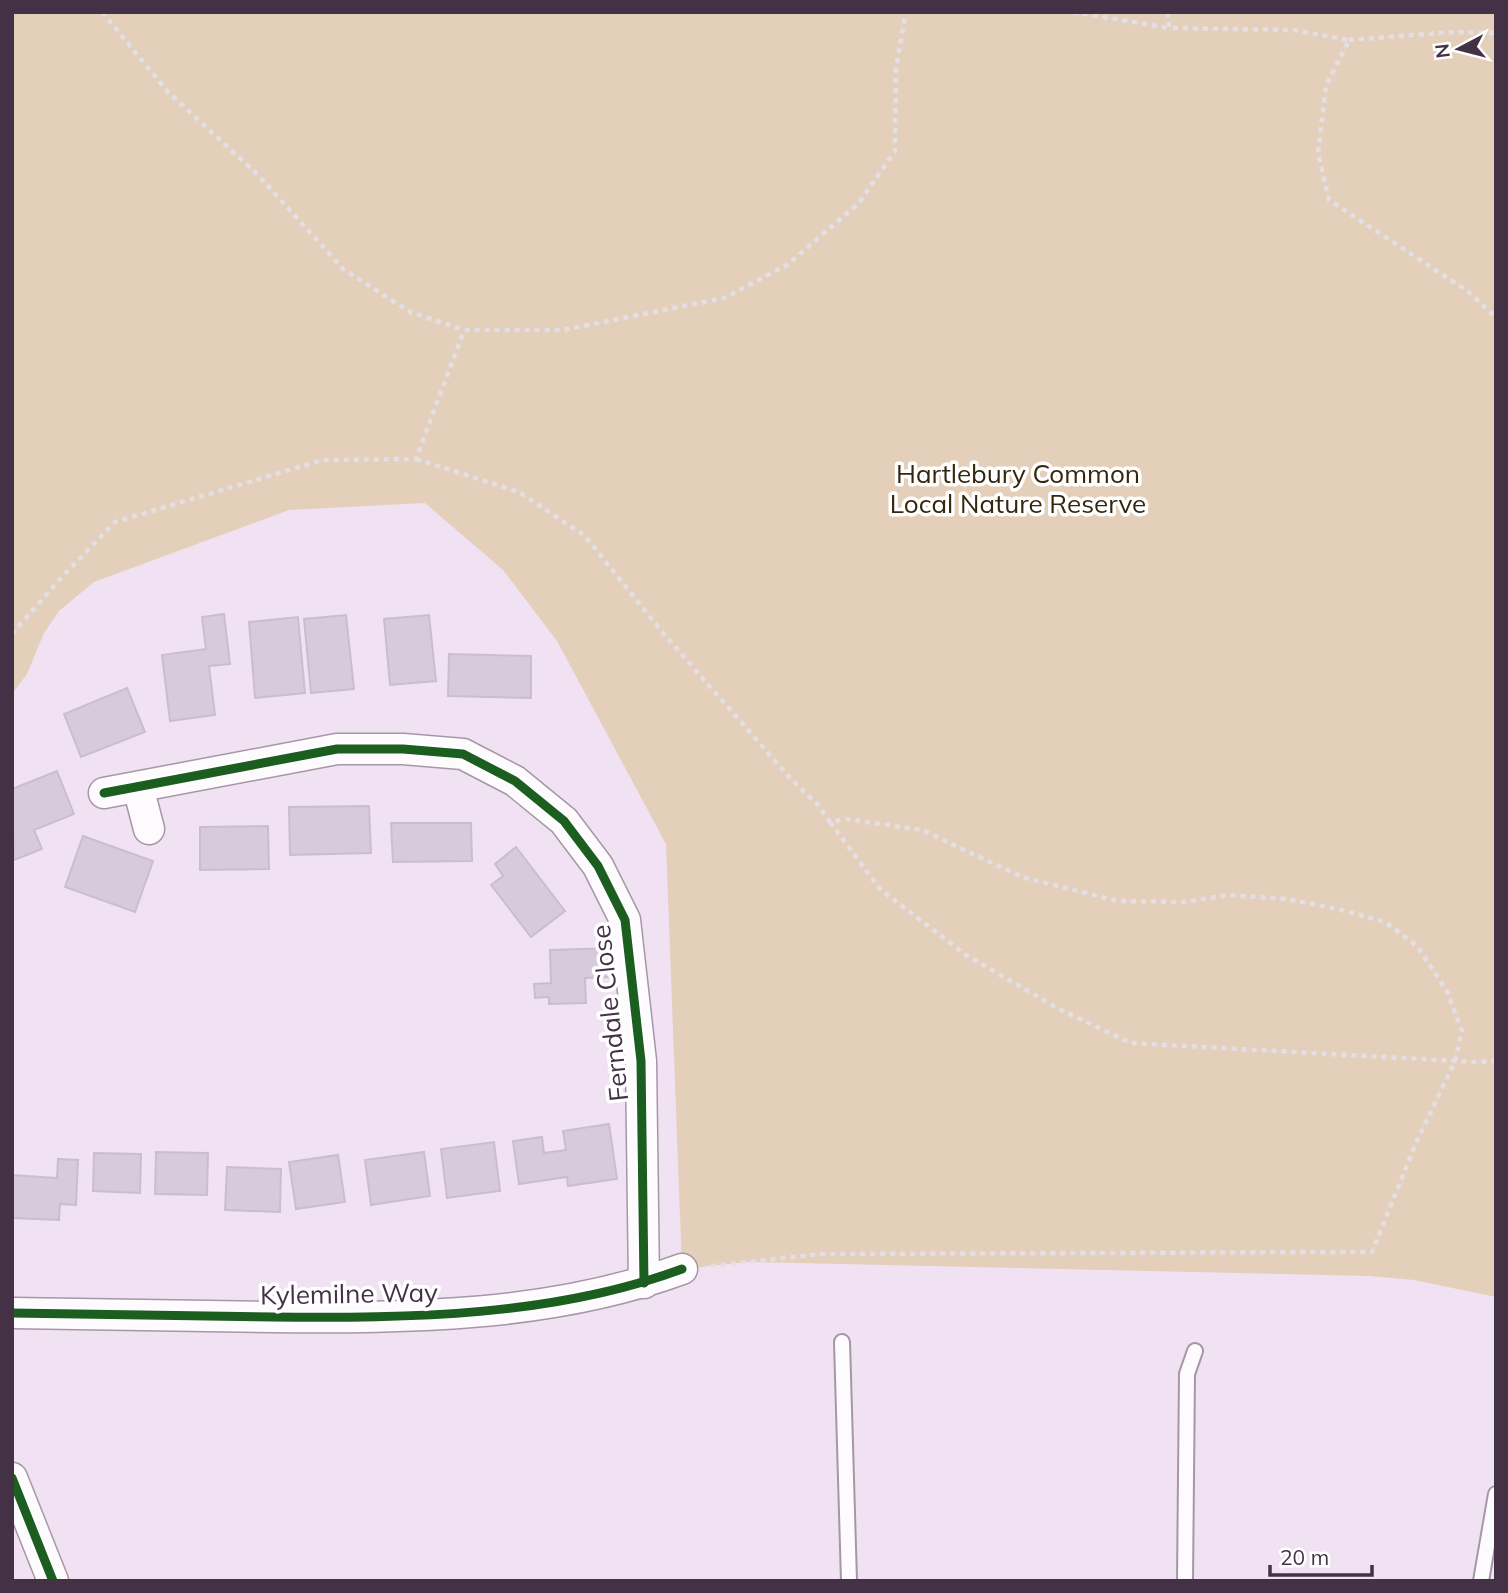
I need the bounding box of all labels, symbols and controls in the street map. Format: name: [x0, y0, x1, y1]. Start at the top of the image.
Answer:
north arrow: [1424, 14, 1494, 84]
text: N: [1429, 42, 1455, 60]
park label: Hartlebury Common Local Nature Reserve: [890, 457, 1146, 520]
street label: Ferndale Close: [584, 923, 635, 1103]
street label: Kylemilne Way: [260, 1275, 438, 1312]
scale bar: [1270, 1534, 1372, 1578]
text: 20 m: [1280, 1544, 1329, 1570]

